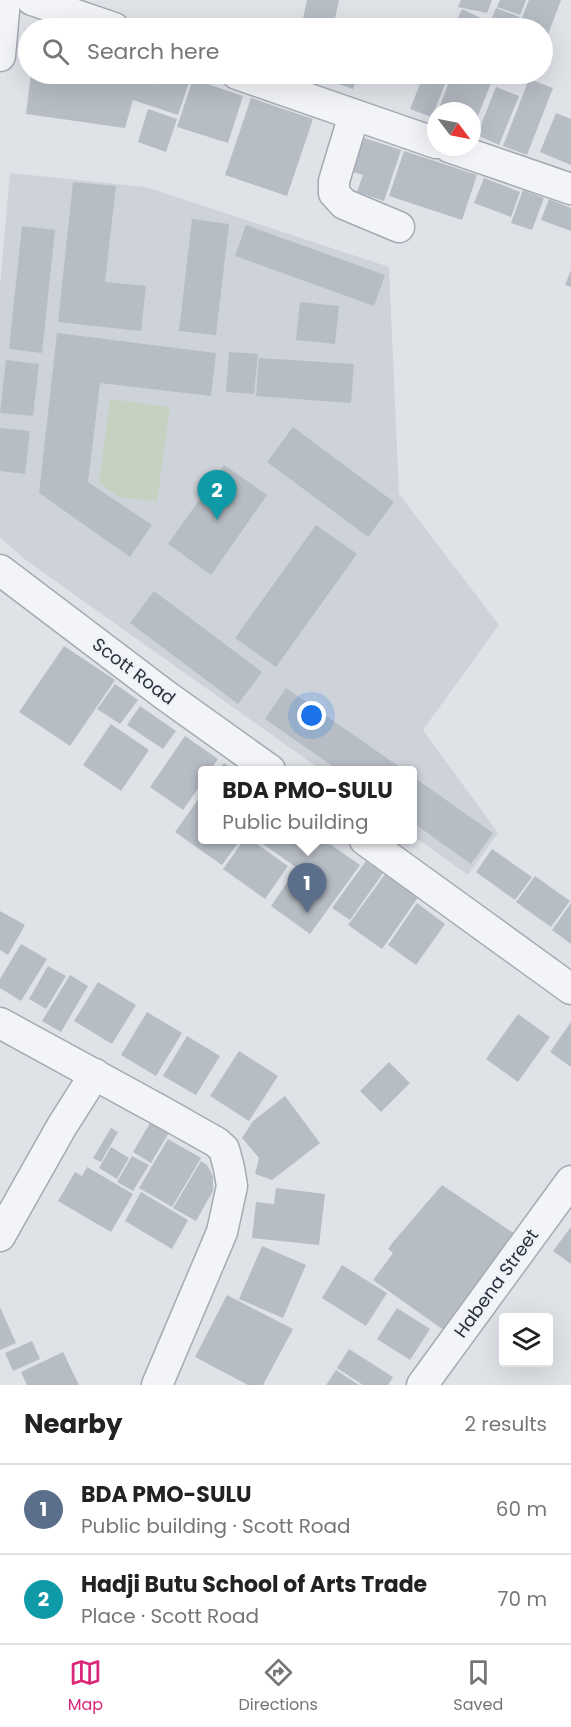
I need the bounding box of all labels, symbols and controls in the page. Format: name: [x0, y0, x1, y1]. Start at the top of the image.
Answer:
search box: [18, 18, 553, 84]
icon: search: [39, 35, 72, 68]
text: Search here: [87, 36, 220, 67]
north arrow: [427, 102, 481, 156]
pin: 2: [198, 470, 236, 520]
street label: Scott Road: [87, 632, 181, 710]
your location: [297, 701, 326, 730]
popup: [198, 766, 417, 844]
text: BDA PMO-SULU: [222, 775, 393, 806]
text: Public building: [222, 808, 368, 836]
pin: 1: [288, 864, 326, 913]
street label: Habena Street: [448, 1223, 544, 1343]
map controls: [499, 1313, 553, 1367]
button: layers: [499, 1313, 553, 1367]
text: Nearby: [24, 1406, 122, 1442]
text: 2 results: [464, 1410, 547, 1438]
text: BDA PMO-SULU: [81, 1479, 251, 1510]
text: 1: [40, 1495, 47, 1523]
text: 60 m: [496, 1495, 547, 1523]
text: Public building · Scott Road: [81, 1512, 351, 1540]
text: Hadji Butu School of Arts Trade: [81, 1569, 427, 1600]
text: 2: [38, 1585, 49, 1613]
text: 70 m: [498, 1585, 547, 1613]
text: Place · Scott Road: [81, 1602, 259, 1630]
tab: Map: [68, 1656, 103, 1717]
tab: Directions: [239, 1656, 318, 1717]
tab: Saved: [453, 1656, 503, 1717]

